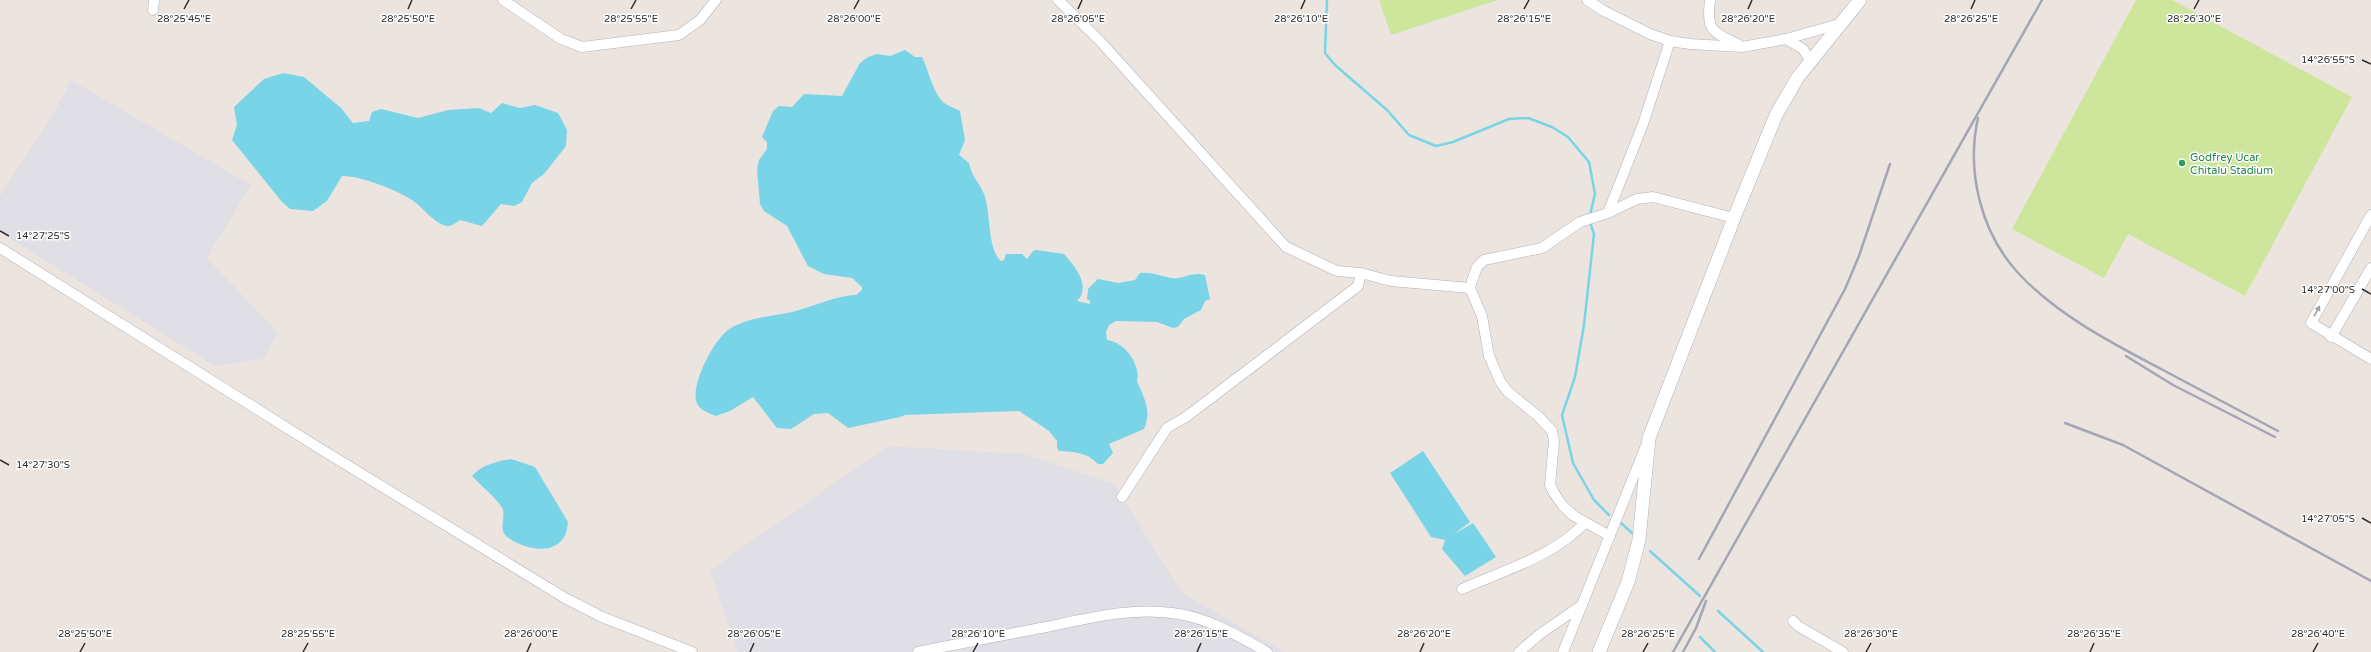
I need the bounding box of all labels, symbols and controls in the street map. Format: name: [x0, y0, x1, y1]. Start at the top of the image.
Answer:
text: 28°25'45"E: [157, 13, 211, 25]
text: 28°25'50"E: [381, 13, 435, 25]
text: 28°25'55"E: [604, 13, 658, 25]
text: 28°26'00"E: [827, 13, 881, 25]
text: 28°26'05"E: [1051, 13, 1105, 25]
text: 28°26'10"E: [1274, 13, 1328, 25]
text: 28°26'15"E: [1497, 13, 1551, 25]
text: 28°26'20"E: [1721, 13, 1775, 25]
text: 28°26'25"E: [1944, 13, 1998, 25]
text: 28°26'30"E: [2167, 13, 2221, 25]
text: 14°26'55"S: [2301, 54, 2355, 66]
place label: Godfrey Ucar Chitalu Stadium: [2190, 151, 2273, 177]
marker: Godfrey Ucar Chitalu Stadium: [2177, 158, 2187, 168]
text: 14°27'25"S: [16, 230, 70, 242]
text: 14°27'00"S: [2301, 284, 2355, 296]
one-way arrow: [2313, 305, 2320, 316]
text: 14°27'30"S: [16, 459, 70, 471]
text: 14°27'05"S: [2301, 513, 2355, 525]
text: 28°25'50"E: [58, 628, 112, 640]
text: 28°25'55"E: [281, 628, 335, 640]
text: 28°26'00"E: [504, 628, 558, 640]
text: 28°26'05"E: [727, 628, 781, 640]
text: 28°26'10"E: [951, 628, 1005, 640]
text: 28°26'15"E: [1174, 628, 1228, 640]
text: 28°26'20"E: [1397, 628, 1451, 640]
text: 28°26'25"E: [1621, 628, 1675, 640]
text: 28°26'30"E: [1844, 628, 1898, 640]
text: 28°26'35"E: [2067, 628, 2121, 640]
text: 28°26'40"E: [2291, 628, 2345, 640]

